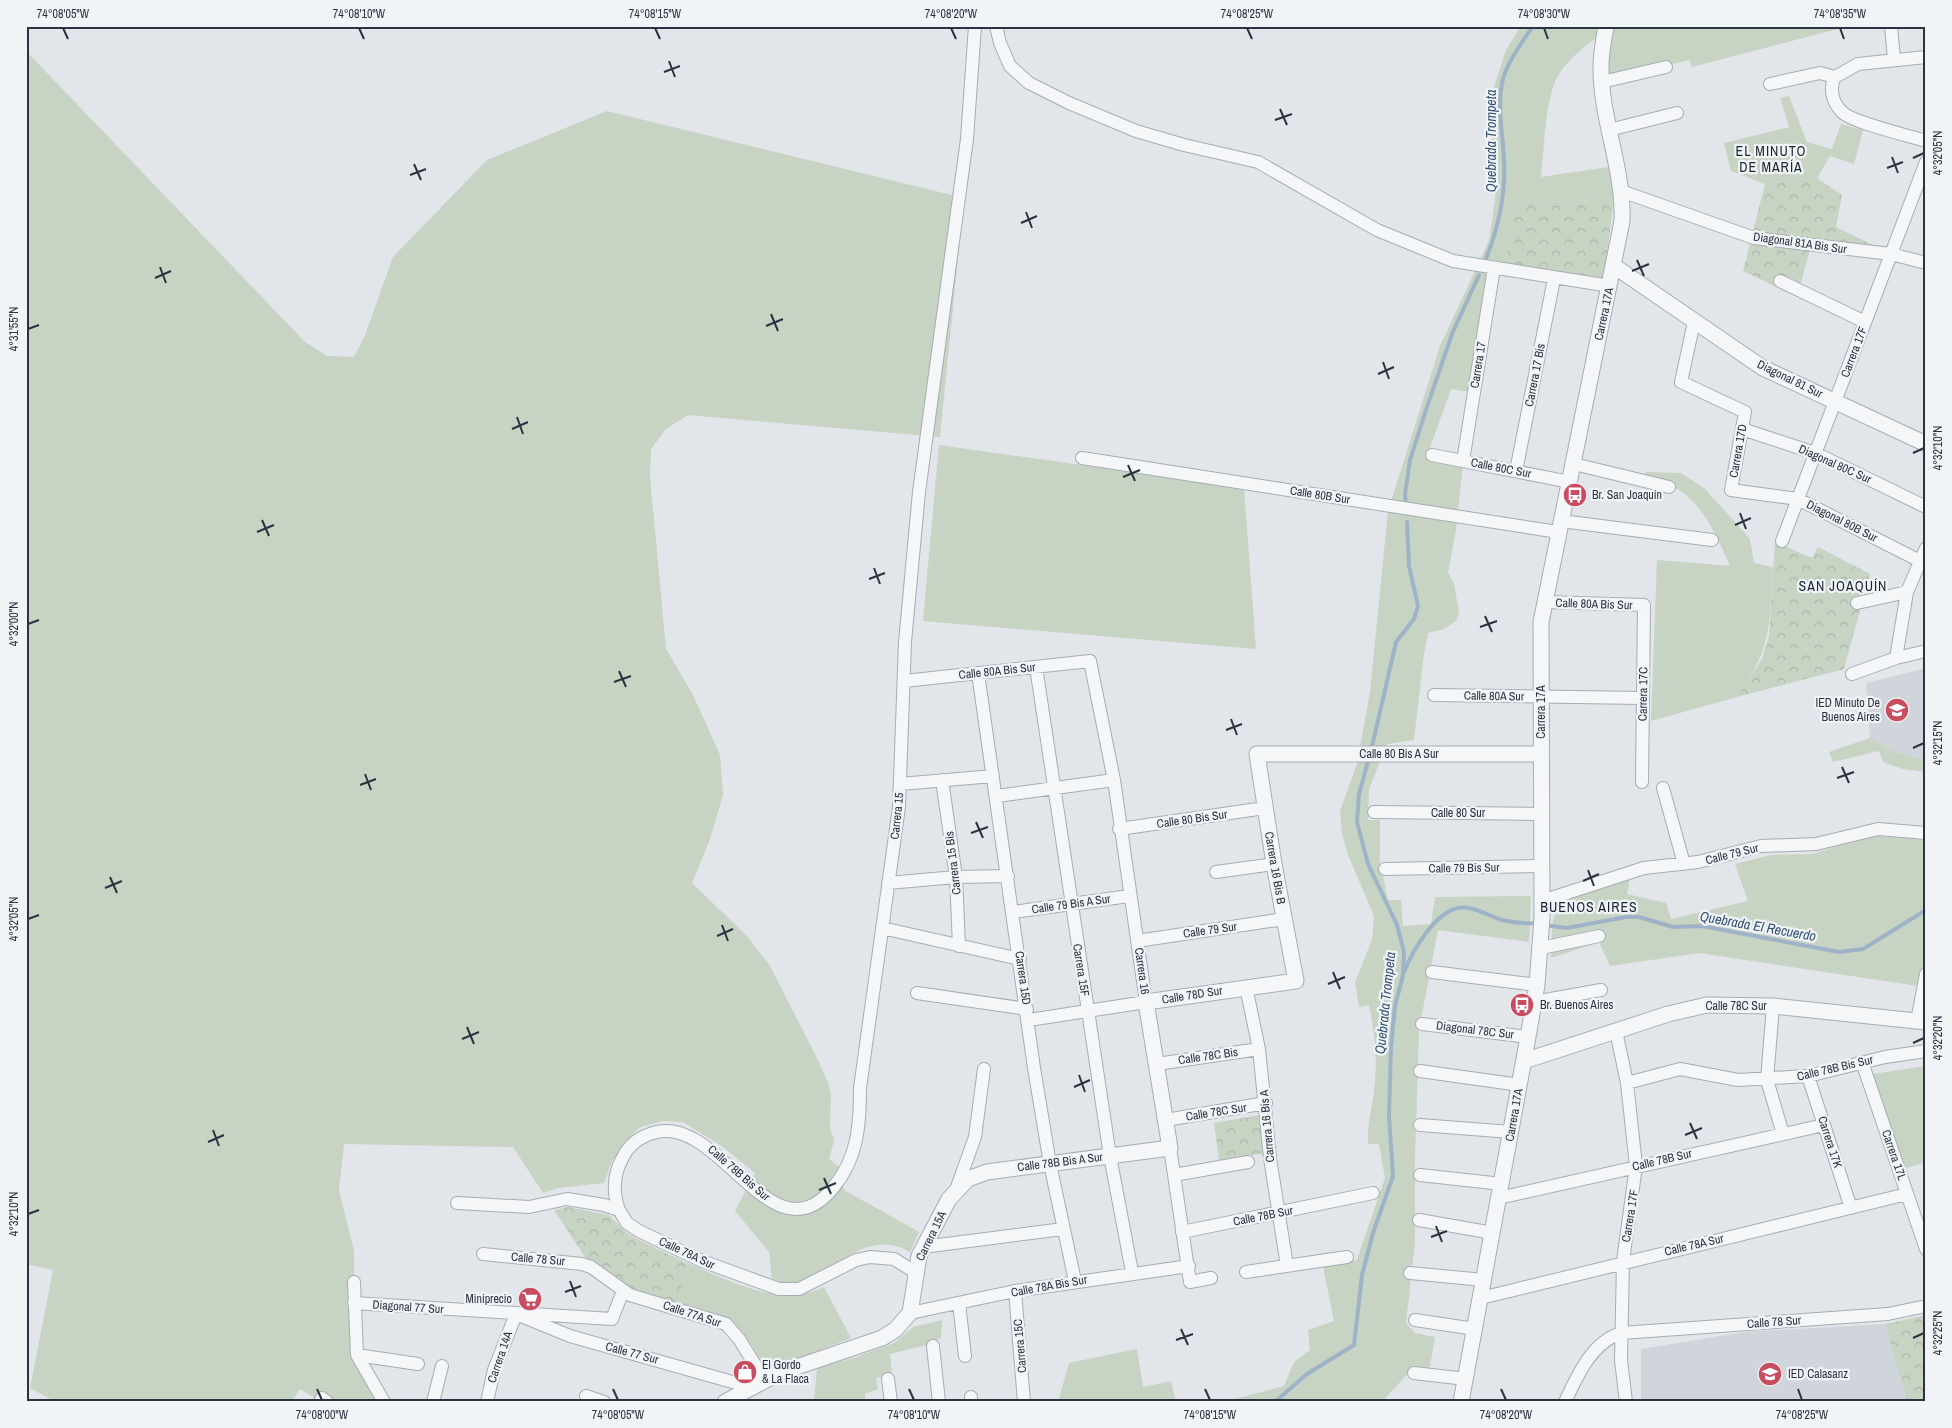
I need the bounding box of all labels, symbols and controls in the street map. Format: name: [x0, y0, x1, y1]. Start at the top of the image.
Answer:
text: 74°08'05"W: [37, 6, 90, 22]
text: 74°08'10"W: [333, 6, 386, 22]
text: 74°08'15"W: [629, 6, 682, 22]
text: 74°08'20"W: [925, 6, 978, 22]
text: 74°08'25"W: [1221, 6, 1274, 22]
text: 74°08'30"W: [1518, 6, 1571, 22]
text: 74°08'35"W: [1814, 6, 1867, 22]
water label: Quebrada Trompeta: [1482, 90, 1500, 192]
text: 4°32'05"N: [1930, 131, 1946, 175]
district label: EL MINUTO DE MARÍA: [1736, 142, 1806, 176]
street label: Diagonal 81A Bis Sur: [1752, 229, 1848, 258]
street label: Carrera 17A: [1591, 286, 1617, 342]
text: 4°31'55"N: [6, 307, 22, 351]
street label: Carrera 17F: [1837, 324, 1871, 380]
street label: Carrera 17: [1466, 340, 1490, 389]
street label: Carrera 17 Bis: [1521, 342, 1549, 408]
street label: Diagonal 81 Sur: [1755, 356, 1826, 402]
street label: Carrera 17D: [1725, 423, 1751, 479]
text: 4°32'10"N: [1930, 426, 1946, 470]
street label: Diagonal 80C Sur: [1796, 441, 1875, 488]
street label: Calle 80C Sur: [1469, 454, 1533, 482]
street label: Calle 80B Sur: [1289, 482, 1352, 508]
bus stop icon: Br. San Joaquín: [1562, 482, 1588, 508]
place label: Br. San Joaquín: [1592, 487, 1662, 503]
street label: Diagonal 80B Sur: [1804, 496, 1881, 546]
district label: SAN JOAQUÍN: [1799, 577, 1887, 595]
street label: Calle 80A Bis Sur: [1555, 595, 1634, 613]
text: 4°32'00"N: [6, 602, 22, 646]
street label: Calle 80A Bis Sur: [958, 659, 1037, 683]
street label: Carrera 17C: [1635, 667, 1651, 721]
street label: Carrera 17A: [1533, 685, 1549, 739]
street label: Calle 80A Sur: [1464, 687, 1525, 705]
place label: IED Minuto De Buenos Aires: [1815, 695, 1880, 725]
school or university icon: IED Minuto De Buenos Aires: [1884, 697, 1910, 723]
text: 4°32'15"N: [1930, 721, 1946, 765]
street label: Calle 80 Bis A Sur: [1359, 746, 1439, 762]
street label: Carrera 15: [887, 791, 907, 840]
street label: Calle 80 Sur: [1431, 805, 1486, 821]
street label: Calle 80 Bis Sur: [1156, 806, 1229, 832]
street label: Carrera 15 Bis: [941, 830, 965, 896]
street label: Carrera 16 Bis B: [1261, 831, 1289, 906]
street label: Calle 79 Sur: [1704, 840, 1761, 868]
street label: Calle 79 Bis Sur: [1428, 859, 1500, 877]
street label: Calle 79 Bis A Sur: [1031, 890, 1112, 917]
text: 4°32'05"N: [6, 897, 22, 941]
district label: BUENOS AIRES: [1540, 898, 1638, 916]
water label: Quebrada El Recuerdo: [1699, 907, 1817, 945]
street label: Calle 79 Sur: [1182, 918, 1239, 942]
street label: Carrera 15F: [1069, 943, 1093, 997]
street label: Carrera 16: [1131, 947, 1153, 995]
street label: Carrera 15D: [1011, 950, 1035, 1006]
water label: Quebrada Trompeta: [1371, 951, 1399, 1055]
street label: Calle 78D Sur: [1161, 982, 1224, 1008]
bus stop icon: Br. Buenos Aires: [1509, 992, 1535, 1018]
place label: Br. Buenos Aires: [1540, 997, 1613, 1013]
street label: Calle 78C Sur: [1705, 998, 1767, 1014]
text: 4°32'20"N: [1930, 1016, 1946, 1060]
street label: Diagonal 78C Sur: [1435, 1017, 1516, 1043]
street label: Calle 78C Bis: [1177, 1044, 1239, 1068]
street label: Calle 78B Bis Sur: [1795, 1051, 1875, 1085]
street label: Carrera 17A: [1501, 1087, 1527, 1143]
street label: Carrera 16 Bis A: [1256, 1089, 1278, 1163]
street label: Calle 78C Sur: [1185, 1099, 1248, 1125]
street label: Carrera 17K: [1814, 1114, 1846, 1170]
street label: Carrera 17L: [1878, 1128, 1910, 1183]
street label: Calle 78B Bis Sur: [704, 1141, 774, 1205]
street label: Calle 78B Sur: [1631, 1145, 1694, 1175]
street label: Calle 78B Bis A Sur: [1016, 1149, 1104, 1175]
street label: Carrera 17F: [1618, 1189, 1642, 1243]
text: 4°32'10"N: [6, 1192, 22, 1236]
street label: Calle 78B Sur: [1232, 1202, 1295, 1230]
street label: Carrera 15A: [912, 1208, 950, 1264]
street label: Calle 78A Sur: [1663, 1230, 1726, 1260]
street label: Calle 78A Sur: [656, 1233, 718, 1273]
street label: Calle 78 Sur: [510, 1249, 566, 1269]
street label: Calle 78A Bis Sur: [1010, 1271, 1089, 1301]
supermarket icon: Miniprecio: [517, 1286, 543, 1312]
place label: Miniprecio: [466, 1291, 512, 1307]
street label: Diagonal 77 Sur: [372, 1297, 445, 1318]
street label: Calle 77A Sur: [661, 1297, 724, 1331]
text: 4°32'25"N: [1930, 1311, 1946, 1355]
street label: Calle 78 Sur: [1746, 1312, 1802, 1332]
street label: Carrera 15C: [1010, 1318, 1030, 1374]
street label: Carrera 14A: [484, 1329, 516, 1385]
street label: Calle 77 Sur: [604, 1338, 661, 1368]
place label: El Gordo & La Flaca: [762, 1357, 810, 1387]
shop icon: El Gordo & La Flaca: [732, 1359, 758, 1385]
school or university icon: IED Calasanz: [1757, 1361, 1783, 1387]
place label: IED Calasanz: [1788, 1366, 1848, 1382]
text: 74°08'00"W: [296, 1407, 349, 1423]
text: 74°08'05"W: [592, 1407, 645, 1423]
text: 74°08'10"W: [888, 1407, 941, 1423]
text: 74°08'15"W: [1184, 1407, 1237, 1423]
text: 74°08'20"W: [1480, 1407, 1533, 1423]
text: 74°08'25"W: [1776, 1407, 1829, 1423]

